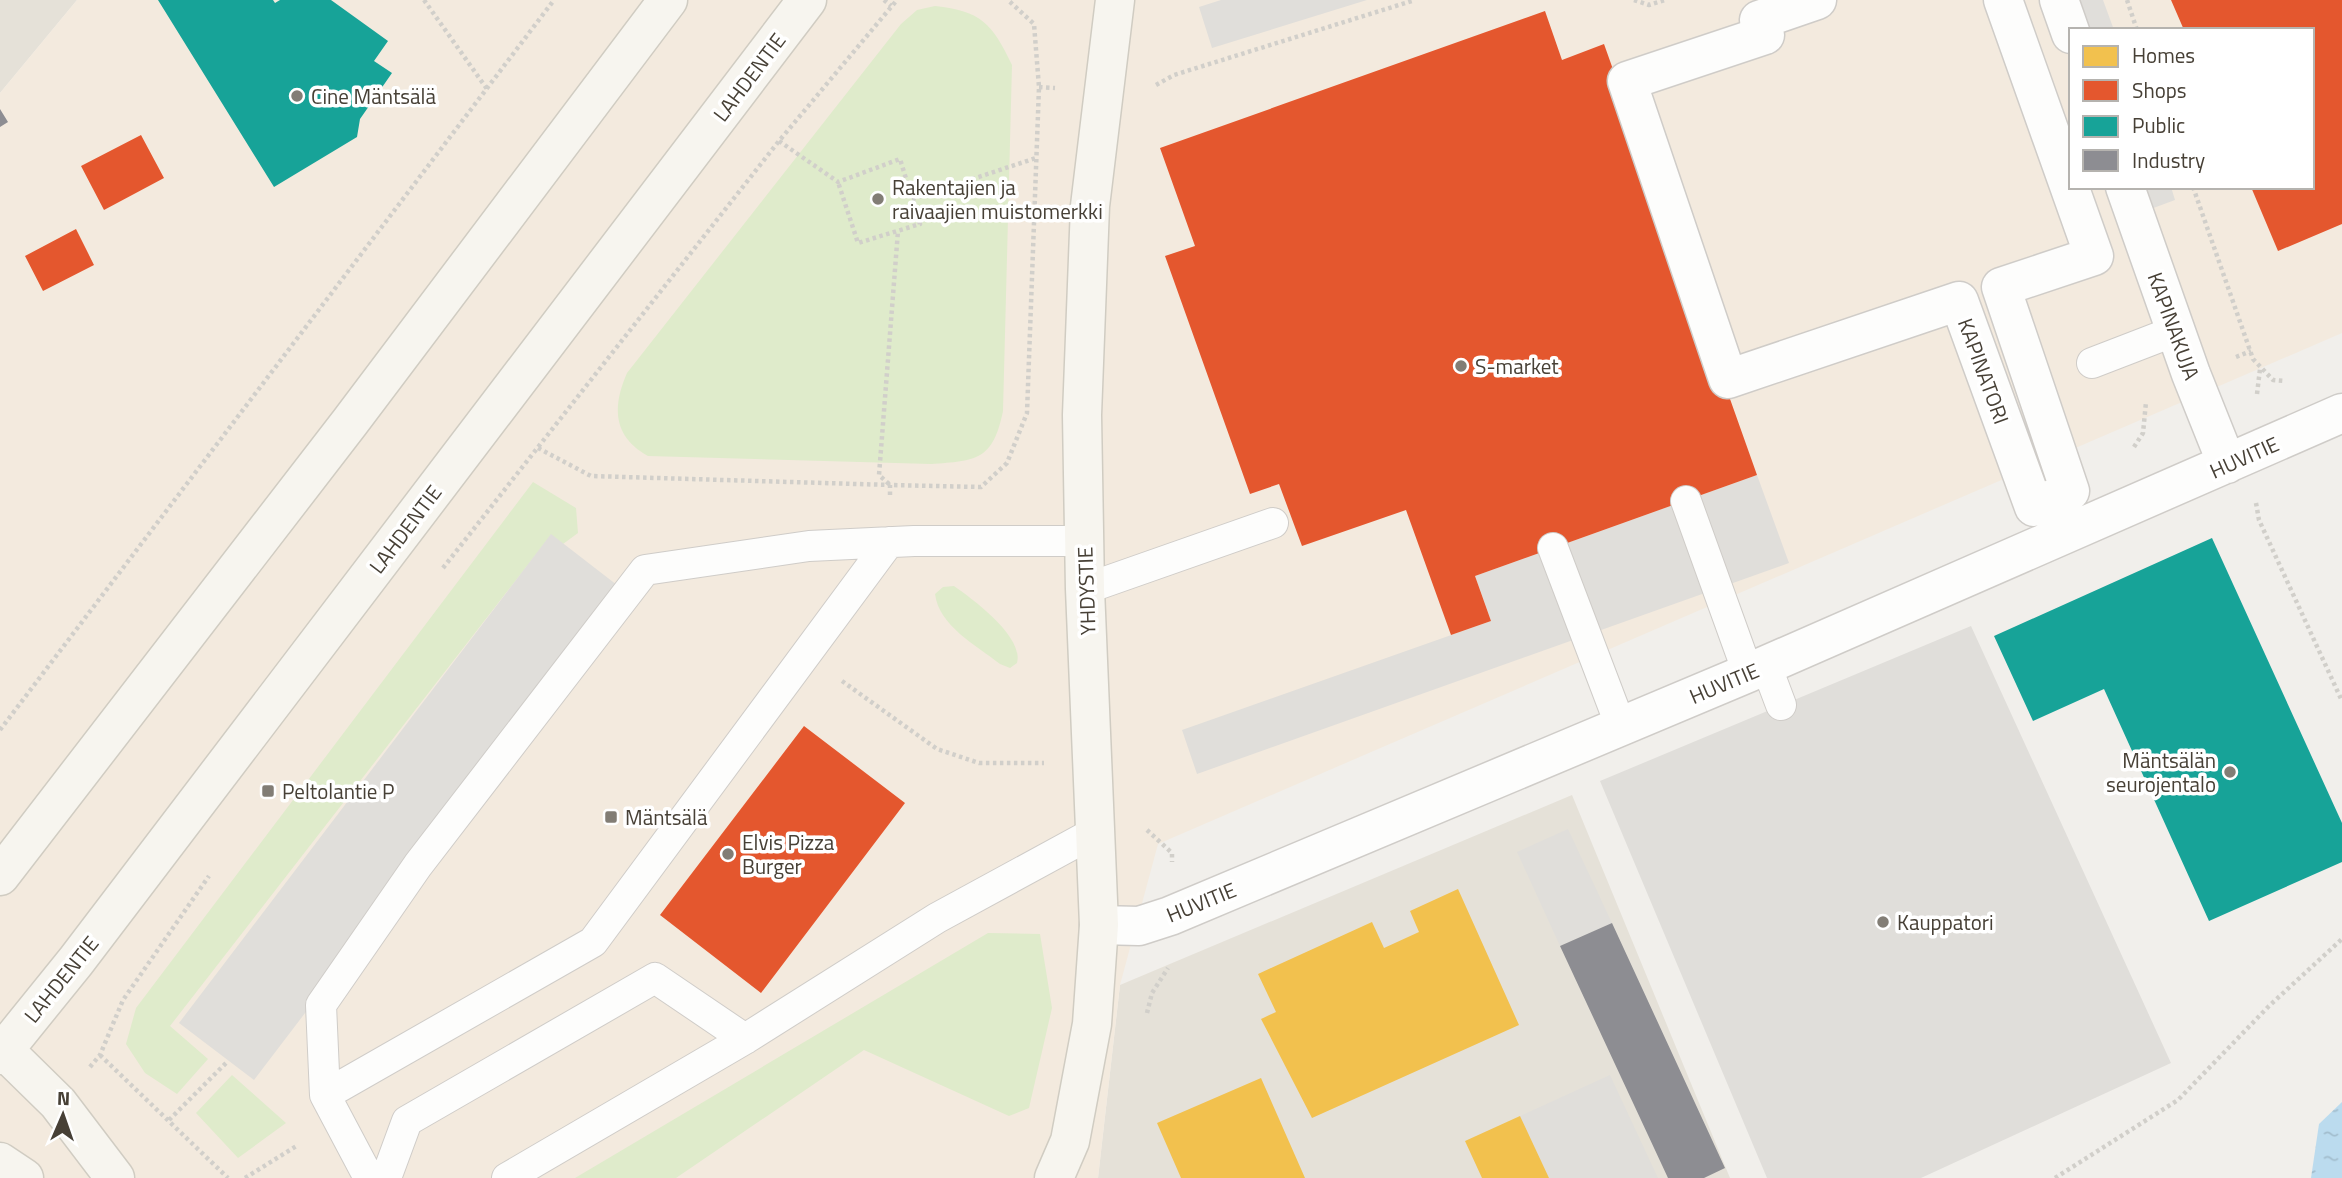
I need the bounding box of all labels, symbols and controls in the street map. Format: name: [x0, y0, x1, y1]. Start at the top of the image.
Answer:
street label: LAHDENTIE: [705, 26, 793, 128]
legend: [2069, 28, 2314, 189]
text: Homes: [2132, 39, 2195, 71]
text: Shops: [2132, 74, 2187, 106]
place label: Cine Mäntsälä: [311, 80, 436, 112]
marker: Cine Mäntsälä: [289, 88, 305, 104]
text: Public: [2132, 109, 2185, 141]
text: Industry: [2132, 144, 2205, 176]
place label: Rakentajien ja raivaajien muistomerkki: [892, 171, 1103, 227]
marker: Rakentajien ja raivaajien muistomerkki: [870, 191, 886, 207]
street label: KAPINAKUJA: [2140, 268, 2208, 385]
street label: KAPINATORI: [1950, 314, 2018, 428]
place label: S-market: [1475, 350, 1559, 382]
marker: S-market: [1453, 358, 1469, 374]
street label: HUVITIE: [2204, 428, 2284, 486]
street label: LAHDENTIE: [361, 478, 449, 580]
street label: YHDYSTIE: [1068, 546, 1104, 636]
street label: HUVITIE: [1684, 654, 1764, 712]
place label: Mäntsälän seurojentalo: [2106, 744, 2216, 800]
marker: Mäntsälän seurojentalo: [2222, 764, 2238, 780]
place label: Peltolantie P: [282, 775, 395, 807]
marker: Peltolantie P: [260, 783, 276, 799]
place label: Mäntsälä: [625, 801, 708, 833]
marker: Mäntsälä: [603, 809, 619, 825]
place label: Elvis Pizza Burger: [742, 826, 835, 882]
marker: Elvis Pizza Burger: [720, 846, 736, 862]
street label: HUVITIE: [1161, 874, 1241, 930]
place label: Kauppatori: [1897, 906, 1994, 938]
marker: Kauppatori: [1875, 914, 1891, 930]
street label: LAHDENTIE: [16, 929, 106, 1029]
north arrow: [28, 1080, 98, 1150]
text: N: [57, 1083, 71, 1112]

